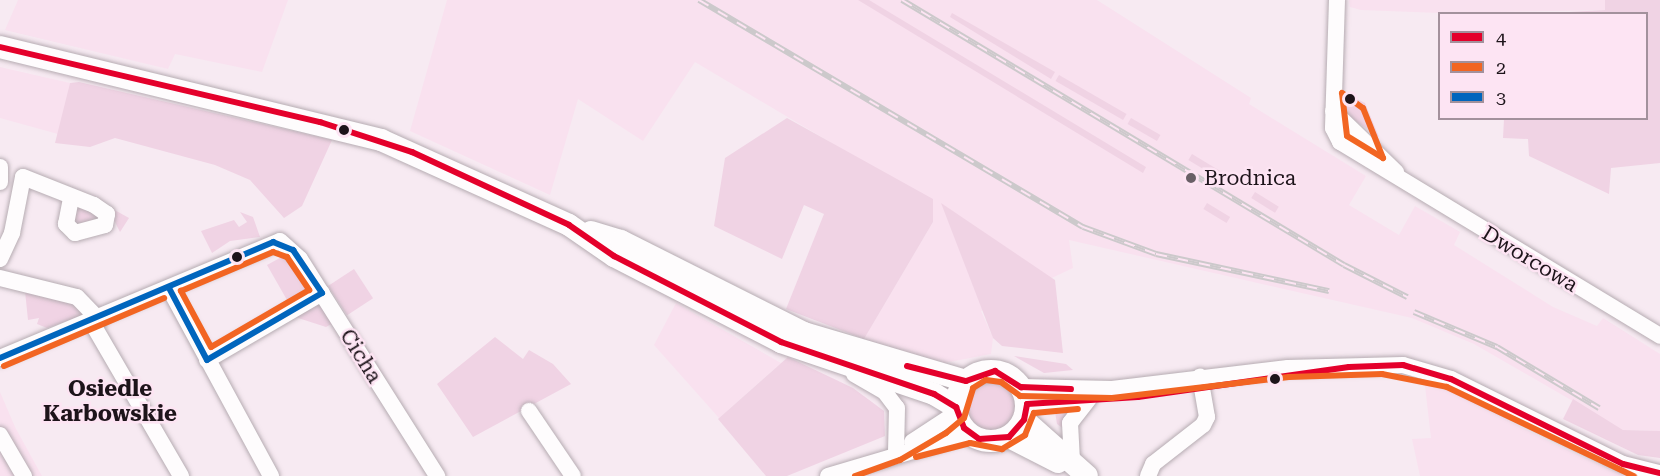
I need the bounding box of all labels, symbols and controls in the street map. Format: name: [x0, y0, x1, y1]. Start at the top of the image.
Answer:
legend: [1438, 12, 1648, 120]
text: 4: [1496, 27, 1506, 48]
text: 2: [1496, 57, 1506, 78]
text: 3: [1496, 87, 1506, 108]
unlabelled marker: [1344, 93, 1356, 105]
unlabelled marker: [338, 124, 350, 136]
place label: Brodnica: [1204, 165, 1296, 191]
marker: Brodnica: [1182, 169, 1200, 187]
street label: Dworcowa: [1478, 221, 1582, 297]
unlabelled marker: [231, 251, 243, 263]
street label: Cicha: [335, 324, 387, 388]
unlabelled marker: [1269, 373, 1281, 385]
district label: Osiedle Karbowskie: [43, 375, 177, 427]

